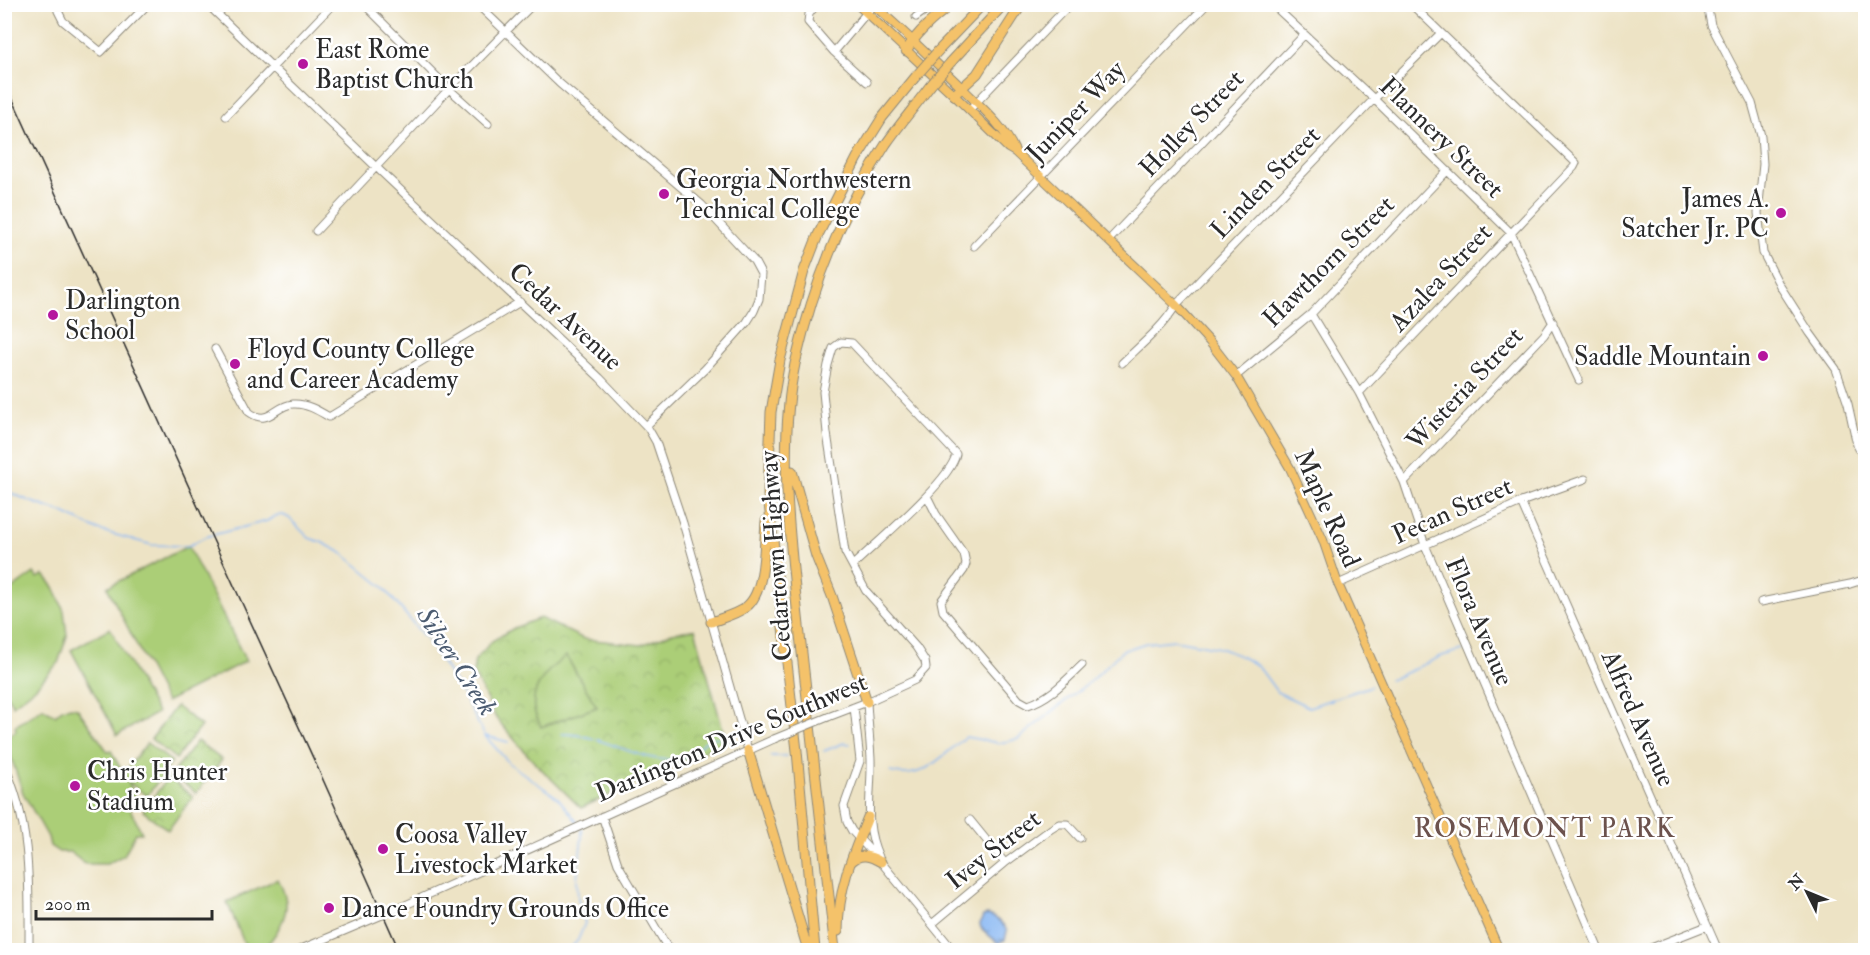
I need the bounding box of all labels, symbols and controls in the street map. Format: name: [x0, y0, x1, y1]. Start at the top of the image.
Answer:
place label: East Rome Baptist Church: [315, 34, 474, 97]
street label: Juniper Way: [1019, 54, 1133, 171]
marker: East Rome Baptist Church: [296, 57, 310, 71]
street label: Holley Street: [1133, 63, 1251, 184]
street label: Flannery Street: [1372, 70, 1510, 205]
street label: Linden Street: [1204, 120, 1327, 246]
place label: Georgia Northwestern Technical College: [676, 164, 911, 226]
place label: James A. Satcher Jr. PC: [1621, 183, 1769, 245]
marker: Georgia Northwestern Technical College: [657, 187, 671, 201]
street label: Hawthorn Street: [1256, 189, 1401, 334]
marker: James A. Satcher Jr. PC: [1774, 206, 1788, 220]
street label: Azalea Street: [1382, 217, 1499, 339]
street label: Cedar Avenue: [502, 256, 629, 378]
place label: Darlington School: [65, 285, 181, 347]
marker: Darlington School: [46, 308, 60, 322]
street label: Wisteria Street: [1399, 320, 1530, 458]
place label: Floyd County College and Career Academy: [247, 334, 475, 396]
place label: Saddle Mountain: [1574, 341, 1751, 373]
marker: Saddle Mountain: [1756, 349, 1770, 363]
marker: Floyd County College and Career Academy: [228, 357, 242, 371]
street label: Maple Road: [1286, 444, 1367, 573]
street label: Cedartown Highway: [753, 449, 799, 662]
street label: Pecan Street: [1387, 470, 1517, 552]
street label: Flora Avenue: [1438, 552, 1521, 691]
water label: Silver Creek: [409, 600, 504, 722]
street label: Alfred Avenue: [1593, 644, 1682, 792]
street label: Darlington Drive Southwest: [591, 666, 872, 810]
place label: Chris Hunter Stadium: [87, 756, 228, 818]
marker: Chris Hunter Stadium: [68, 779, 82, 793]
street label: Ivey Street: [940, 803, 1047, 897]
district label: ROSEMONT PARK: [1414, 812, 1676, 845]
place label: Coosa Valley Livestock Market: [395, 819, 577, 881]
marker: Coosa Valley Livestock Market: [376, 842, 390, 856]
north arrow: [1777, 862, 1837, 922]
text: N: [1784, 870, 1809, 895]
scale bar: [36, 883, 212, 921]
text: 200 m: [45, 893, 90, 916]
place label: Dance Foundry Grounds Office: [341, 893, 669, 925]
marker: Dance Foundry Grounds Office: [322, 901, 336, 915]

